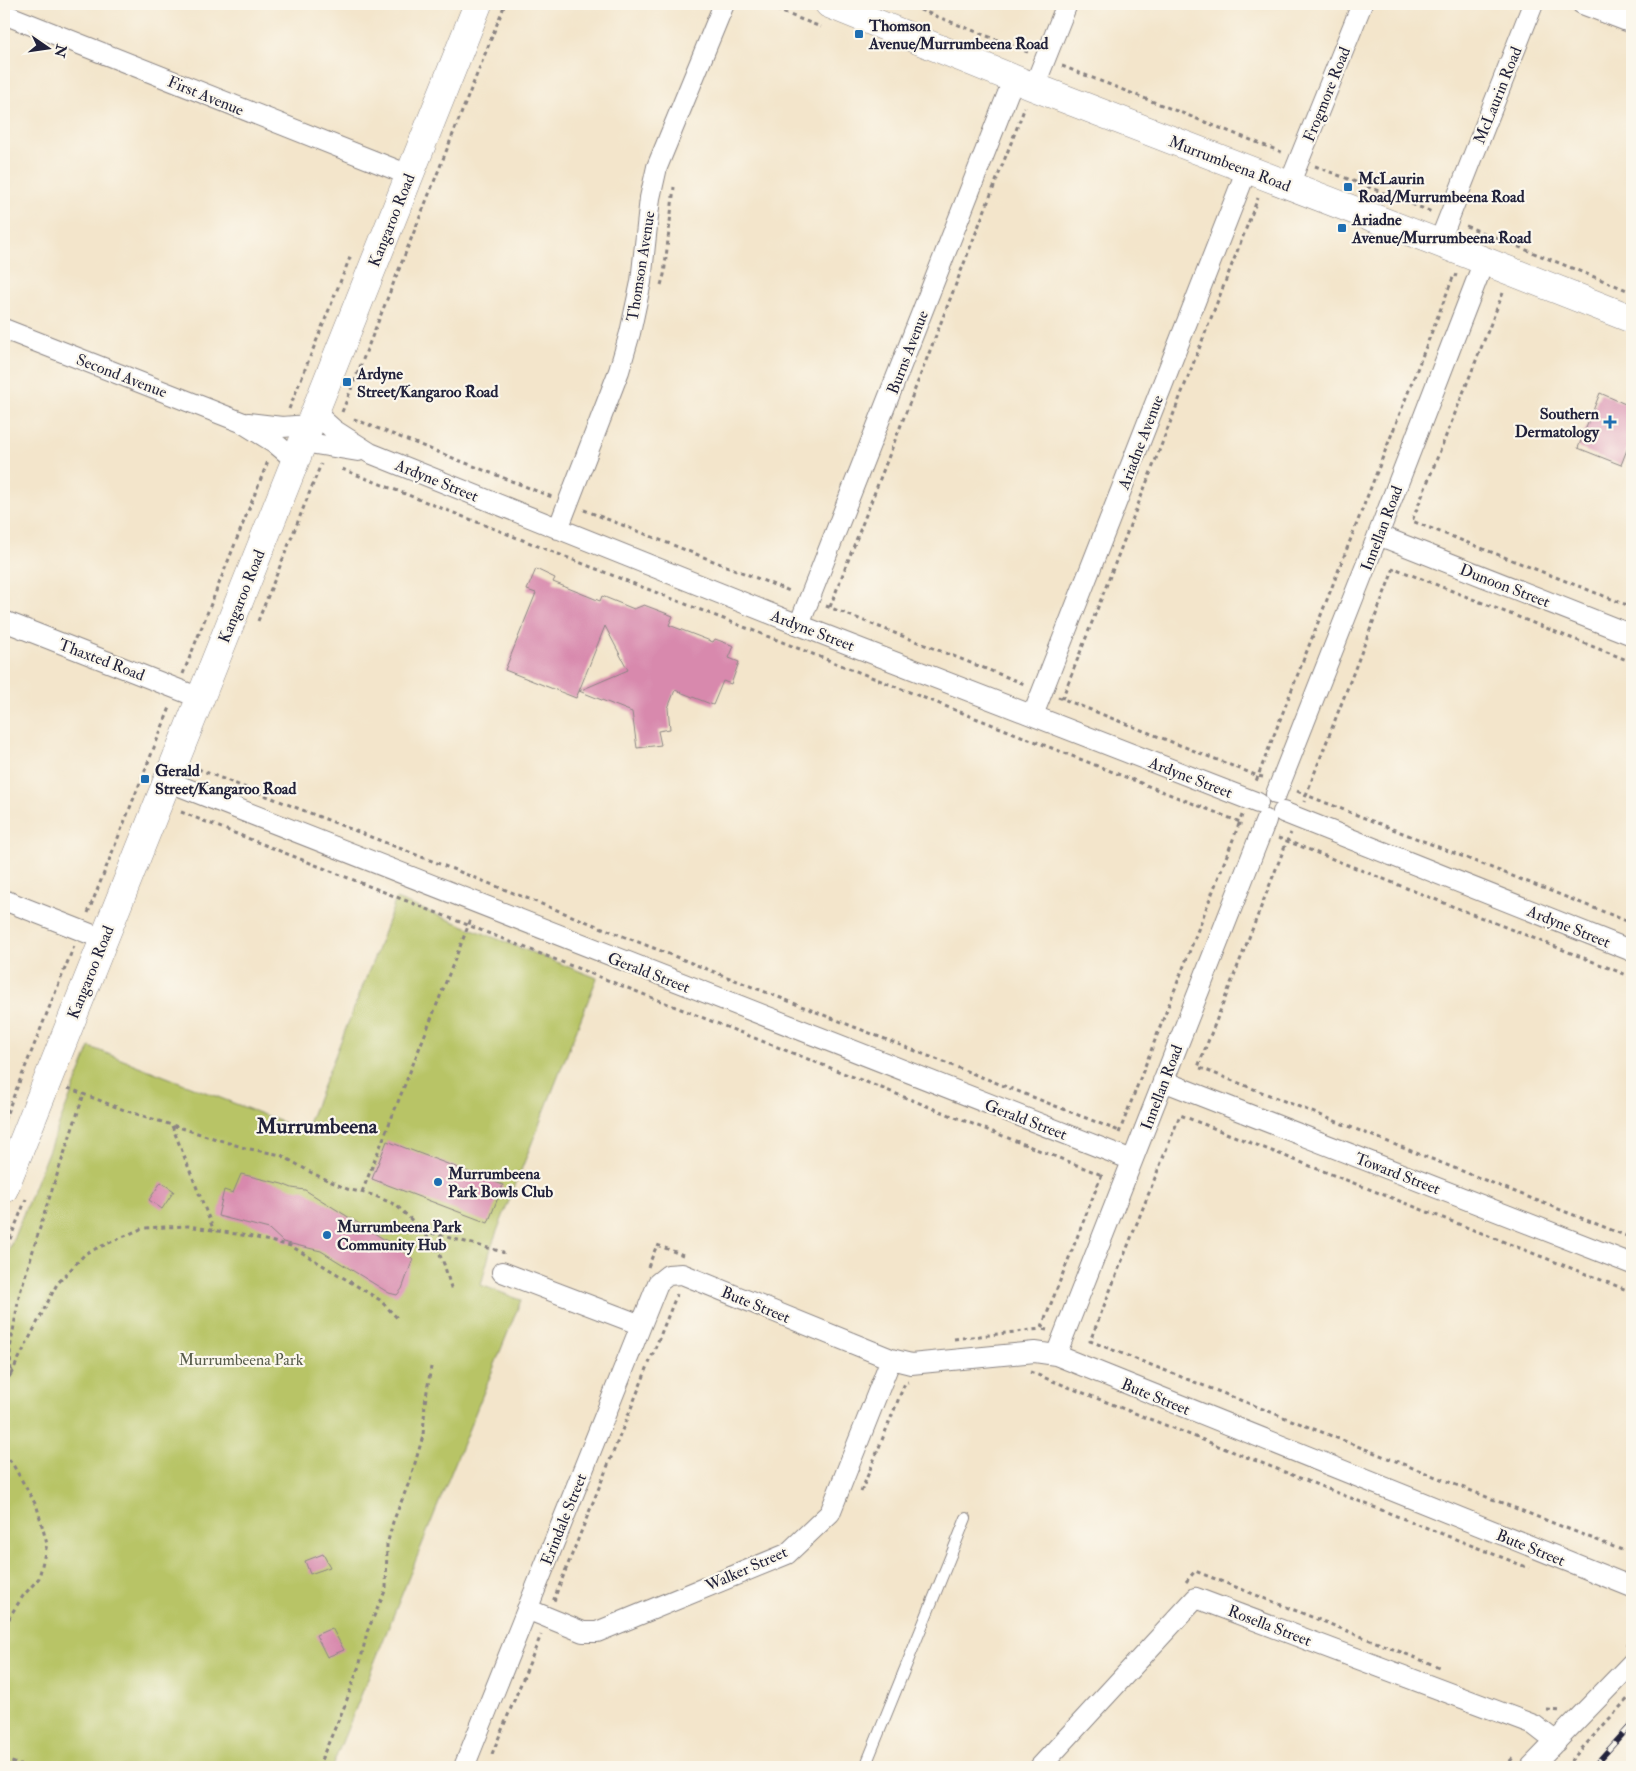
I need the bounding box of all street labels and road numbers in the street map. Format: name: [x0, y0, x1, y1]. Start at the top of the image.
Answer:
street label: Frogmore Road: [1299, 44, 1355, 145]
street label: McLaurin Road: [1469, 44, 1527, 147]
street label: First Avenue: [165, 72, 247, 120]
street label: Murrumbeena Road: [1166, 131, 1294, 196]
street label: Kangaroo Road: [364, 171, 420, 270]
street label: Thomson Avenue: [622, 209, 660, 323]
street label: Burns Avenue: [883, 307, 933, 397]
street label: Second Avenue: [74, 349, 170, 402]
street label: Ariadne Avenue: [1113, 392, 1168, 493]
street label: Ardyne Street: [391, 455, 481, 507]
street label: Innellan Road: [1357, 483, 1407, 574]
street label: Kangaroo Road: [214, 547, 270, 646]
street label: Dunoon Street: [1457, 560, 1553, 612]
street label: Ardyne Street: [767, 606, 857, 656]
street label: Thaxted Road: [56, 634, 148, 686]
street label: Ardyne Street: [1145, 753, 1235, 803]
street label: Ardyne Street: [1523, 901, 1613, 953]
street label: Kangaroo Road: [63, 923, 119, 1022]
street label: Gerald Street: [605, 948, 693, 998]
street label: Innellan Road: [1137, 1042, 1187, 1133]
street label: Gerald Street: [982, 1095, 1070, 1145]
street label: Toward Street: [1352, 1149, 1443, 1199]
street label: Bute Street: [718, 1282, 793, 1328]
street label: Bute Street: [1118, 1374, 1193, 1420]
street label: Erindale Street: [536, 1471, 591, 1568]
street label: Bute Street: [1493, 1525, 1568, 1571]
street label: Walker Street: [701, 1542, 790, 1596]
street label: Rosella Street: [1225, 1601, 1314, 1651]

